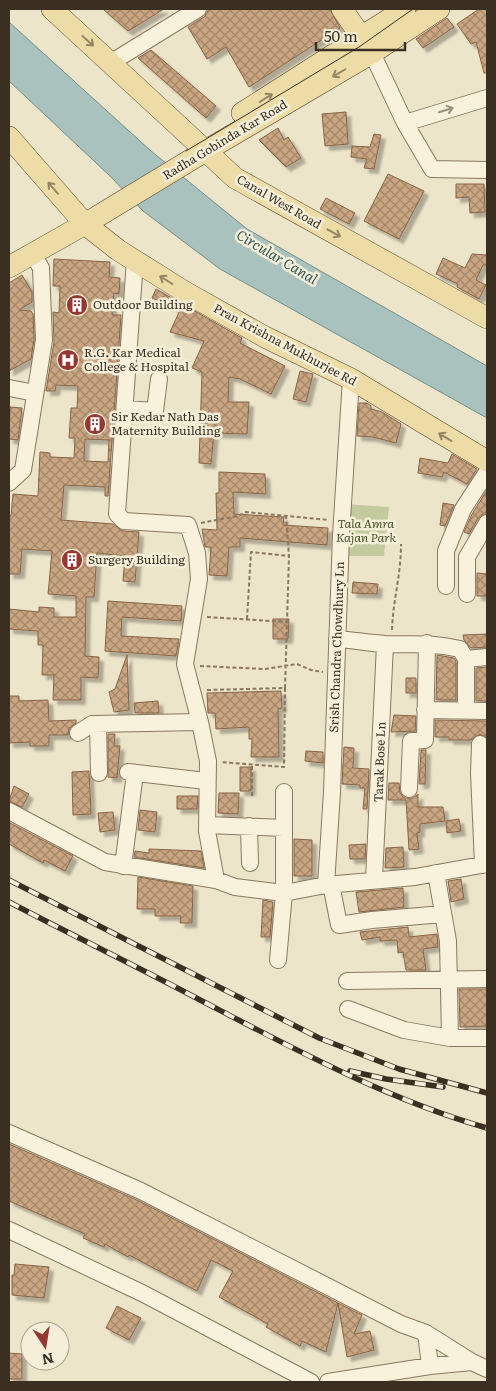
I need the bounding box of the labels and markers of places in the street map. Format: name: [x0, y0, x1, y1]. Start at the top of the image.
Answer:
building icon: Outdoor Building: [65, 293, 89, 317]
place label: Outdoor Building: [93, 295, 193, 313]
place label: R.G. Kar Medical College & Hospital: [84, 343, 189, 375]
hospital icon: R.G. Kar Medical College & Hospital: [56, 348, 80, 372]
place label: Sir Kedar Nath Das Maternity Building: [111, 407, 221, 439]
building icon: Sir Kedar Nath Das Maternity Building: [83, 412, 107, 436]
building icon: Surgery Building: [60, 548, 84, 572]
place label: Surgery Building: [88, 550, 186, 568]

